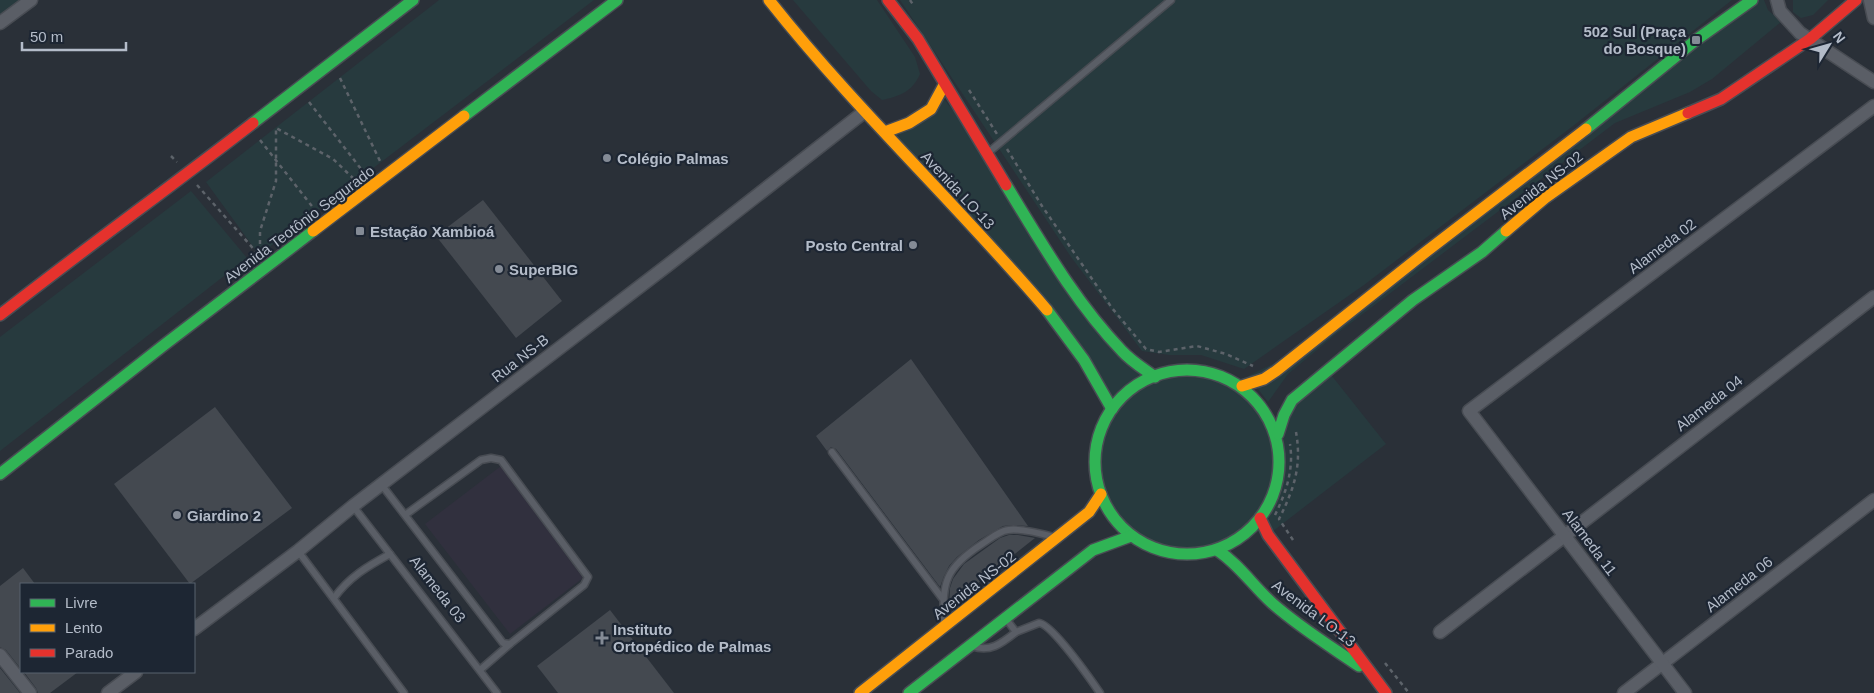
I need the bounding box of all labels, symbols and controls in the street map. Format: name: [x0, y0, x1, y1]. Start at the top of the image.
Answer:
scale bar: [22, 20, 126, 52]
north arrow: [1804, 20, 1854, 70]
place label: 502 Sul (Praça do Bosque): [1583, 23, 1687, 57]
text: 50 m: [30, 28, 63, 45]
text: N: [1830, 28, 1849, 46]
marker: 502 Sul (Praça do Bosque): [1690, 34, 1702, 46]
street label: Avenida NS-02: [1496, 147, 1586, 223]
street label: Avenida LO-13: [918, 148, 998, 232]
place label: Colégio Palmas: [617, 150, 729, 167]
marker: Colégio Palmas: [601, 152, 613, 164]
street label: Avenida Teotônio Segurado: [221, 162, 377, 286]
street label: Alameda 02: [1625, 215, 1699, 277]
place label: Estação Xambioá: [370, 223, 495, 240]
marker: Estação Xambioá: [354, 225, 366, 237]
place label: Posto Central: [805, 237, 903, 254]
marker: Posto Central: [907, 239, 919, 251]
place label: SuperBIG: [509, 261, 578, 278]
marker: SuperBIG: [493, 263, 505, 275]
street label: Rua NS-B: [488, 331, 552, 385]
street label: Alameda 04: [1672, 372, 1746, 434]
street label: Alameda 11: [1559, 505, 1621, 579]
place label: Giardino 2: [187, 507, 261, 524]
marker: Giardino 2: [171, 509, 183, 521]
street label: Avenida NS-02: [929, 547, 1019, 623]
street label: Alameda 03: [407, 552, 469, 626]
street label: Alameda 06: [1702, 553, 1776, 615]
street label: Avenida LO-13: [1269, 576, 1359, 650]
legend: [20, 583, 195, 673]
text: Livre: [65, 594, 98, 611]
text: Lento: [65, 619, 103, 636]
place label: Instituto Ortopédico de Palmas: [613, 621, 771, 655]
marker: Instituto Ortopédico de Palmas: [595, 631, 609, 645]
text: Parado: [65, 644, 113, 661]

